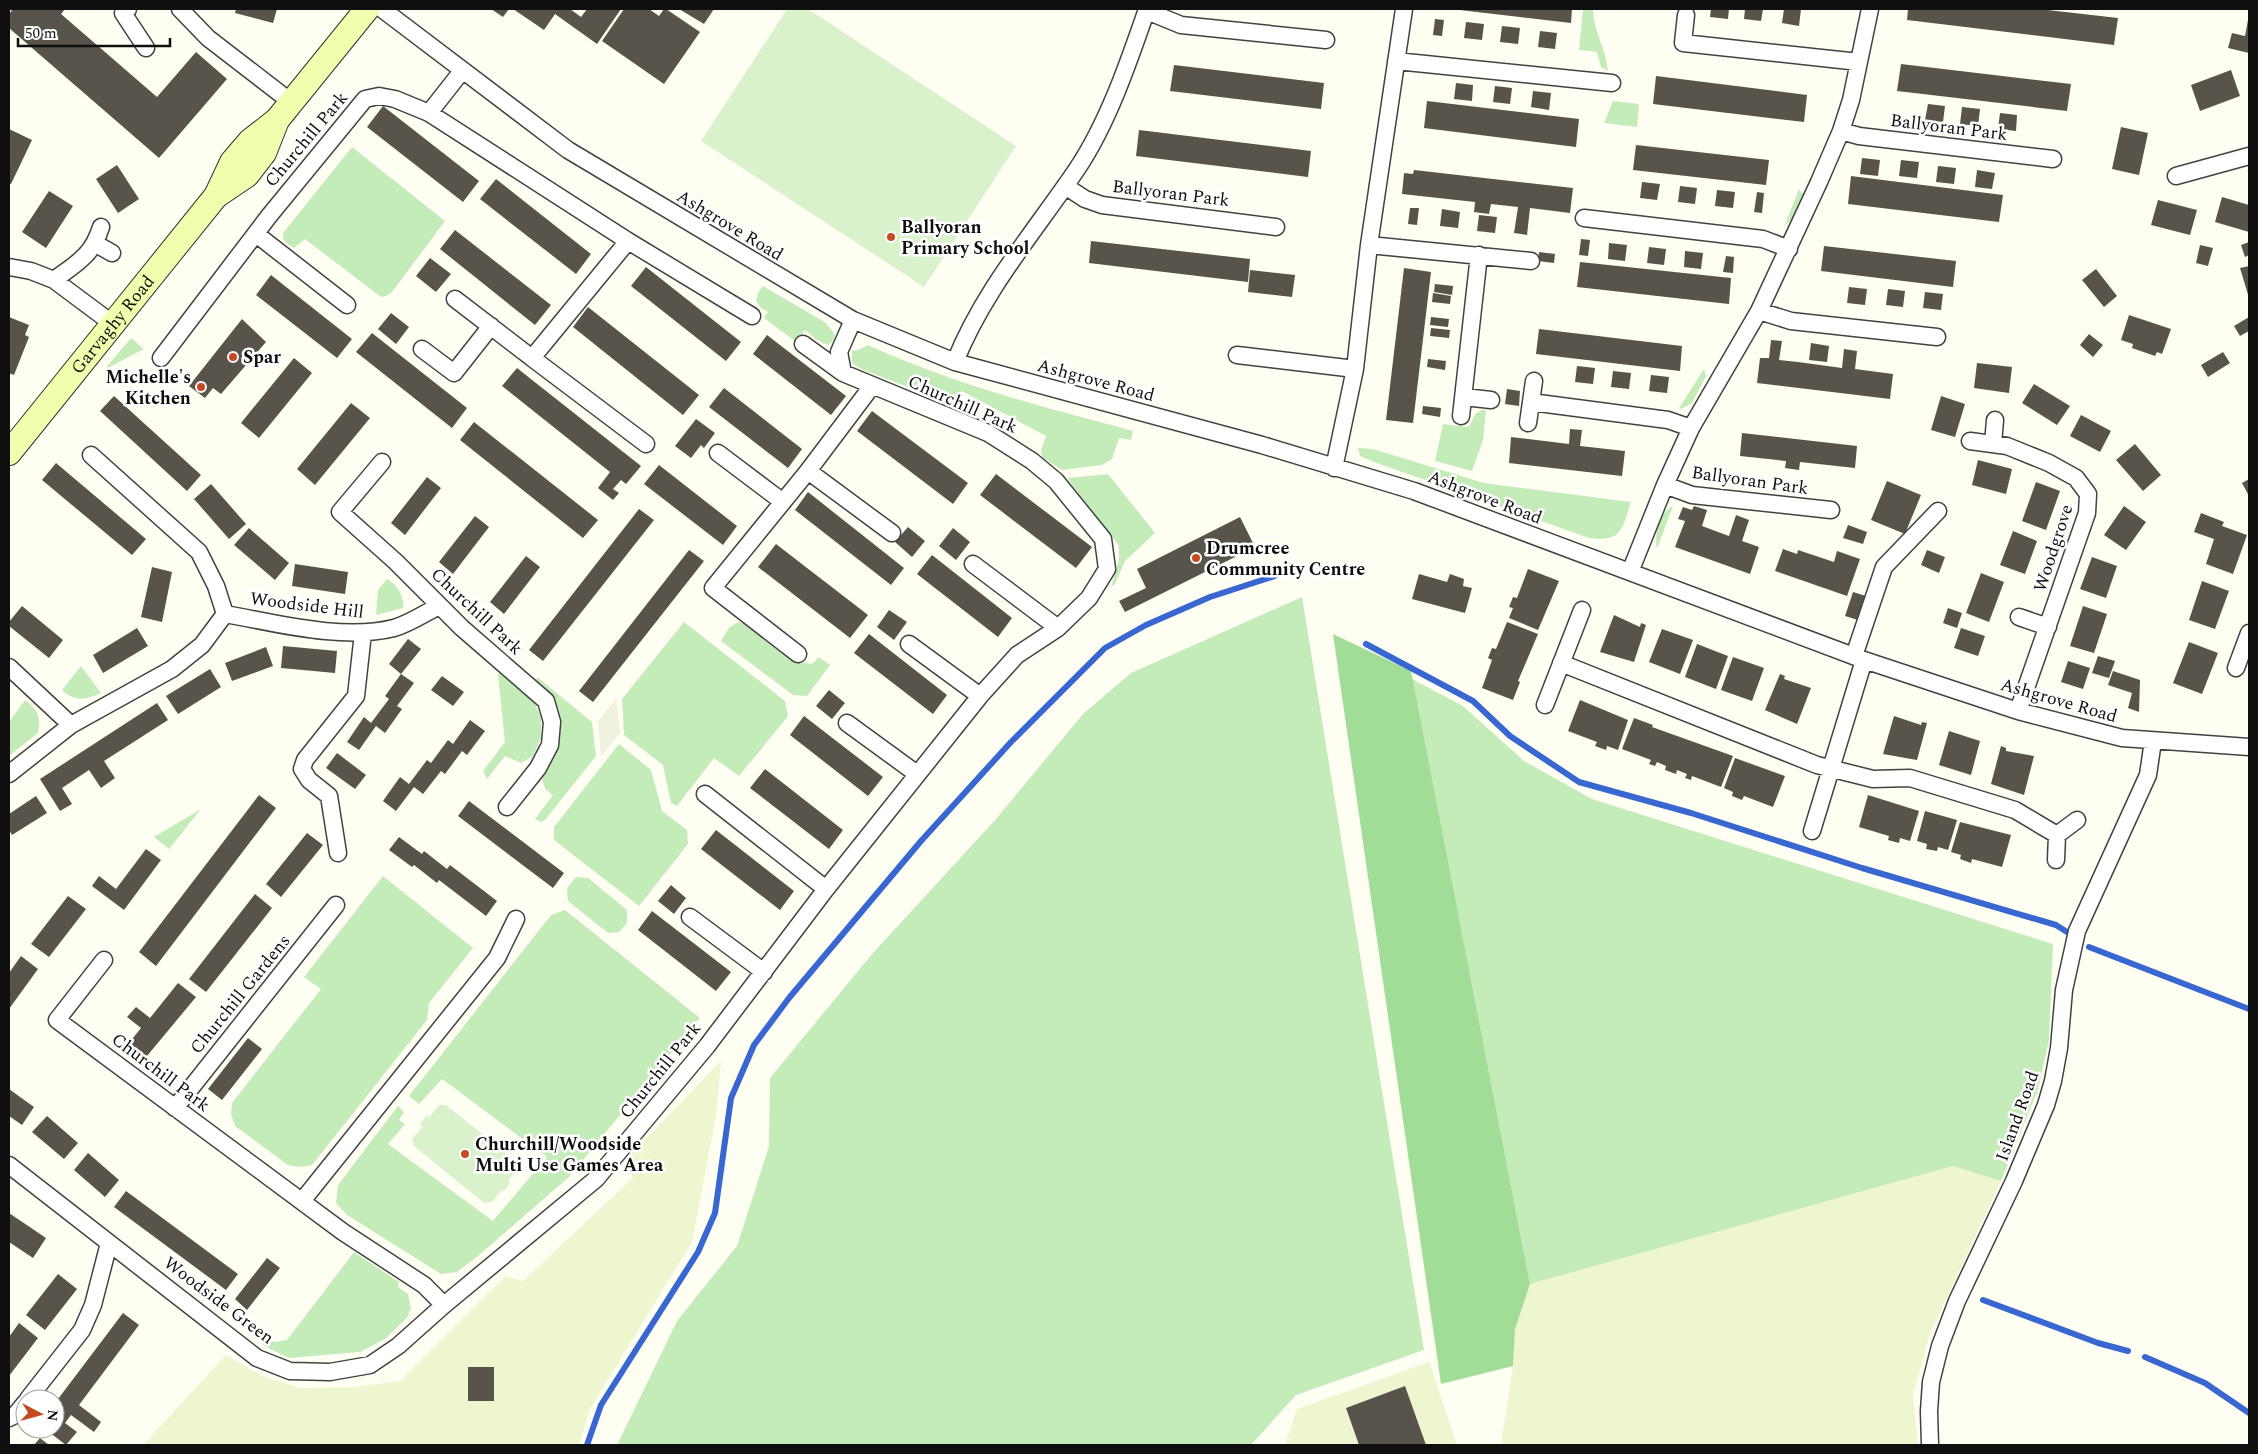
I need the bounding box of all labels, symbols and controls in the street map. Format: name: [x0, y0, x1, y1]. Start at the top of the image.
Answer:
scale bar: [18, 15, 170, 47]
text: 50 m: [25, 22, 57, 45]
street label: Churchill Park: [258, 86, 355, 193]
street label: Ballyoran Park: [1889, 107, 2009, 148]
street label: Ballyoran Park: [1111, 173, 1231, 214]
street label: Ashgrove Road: [671, 183, 788, 268]
place label: Ballyoran Primary School: [901, 214, 1029, 262]
marker: Ballyoran Primary School: [885, 231, 897, 243]
street label: Garvaghy Road: [64, 269, 161, 380]
place label: Spar: [243, 344, 281, 371]
marker: Spar: [227, 351, 239, 363]
street label: Ashgrove Road: [1034, 352, 1158, 409]
place label: Michelle's Kitchen: [105, 364, 191, 412]
street label: Churchill Park: [904, 368, 1022, 441]
marker: Michelle's Kitchen: [195, 381, 207, 393]
street label: Ballyoran Park: [1690, 459, 1810, 502]
street label: Ashgrove Road: [1424, 463, 1546, 532]
street label: Woodgrove: [2027, 501, 2080, 596]
place label: Drumcree Community Centre: [1206, 535, 1365, 583]
marker: Drumcree Community Centre: [1190, 552, 1202, 564]
street label: Churchill Park: [424, 561, 529, 661]
street label: Woodside Hill: [248, 585, 365, 626]
street label: Ashgrove Road: [1997, 671, 2120, 730]
street label: Churchill Gardens: [184, 929, 297, 1060]
street label: Churchill Park: [613, 1016, 708, 1125]
street label: Churchill Park: [106, 1026, 216, 1119]
street label: Island Road: [1989, 1067, 2046, 1165]
place label: Churchill/Woodside Multi Use Games Area: [475, 1131, 664, 1179]
marker: Churchill/Woodside Multi Use Games Area: [459, 1148, 471, 1160]
street label: Woodside Green: [158, 1250, 280, 1351]
north arrow: [15, 1389, 65, 1439]
text: N: [41, 1409, 63, 1422]

